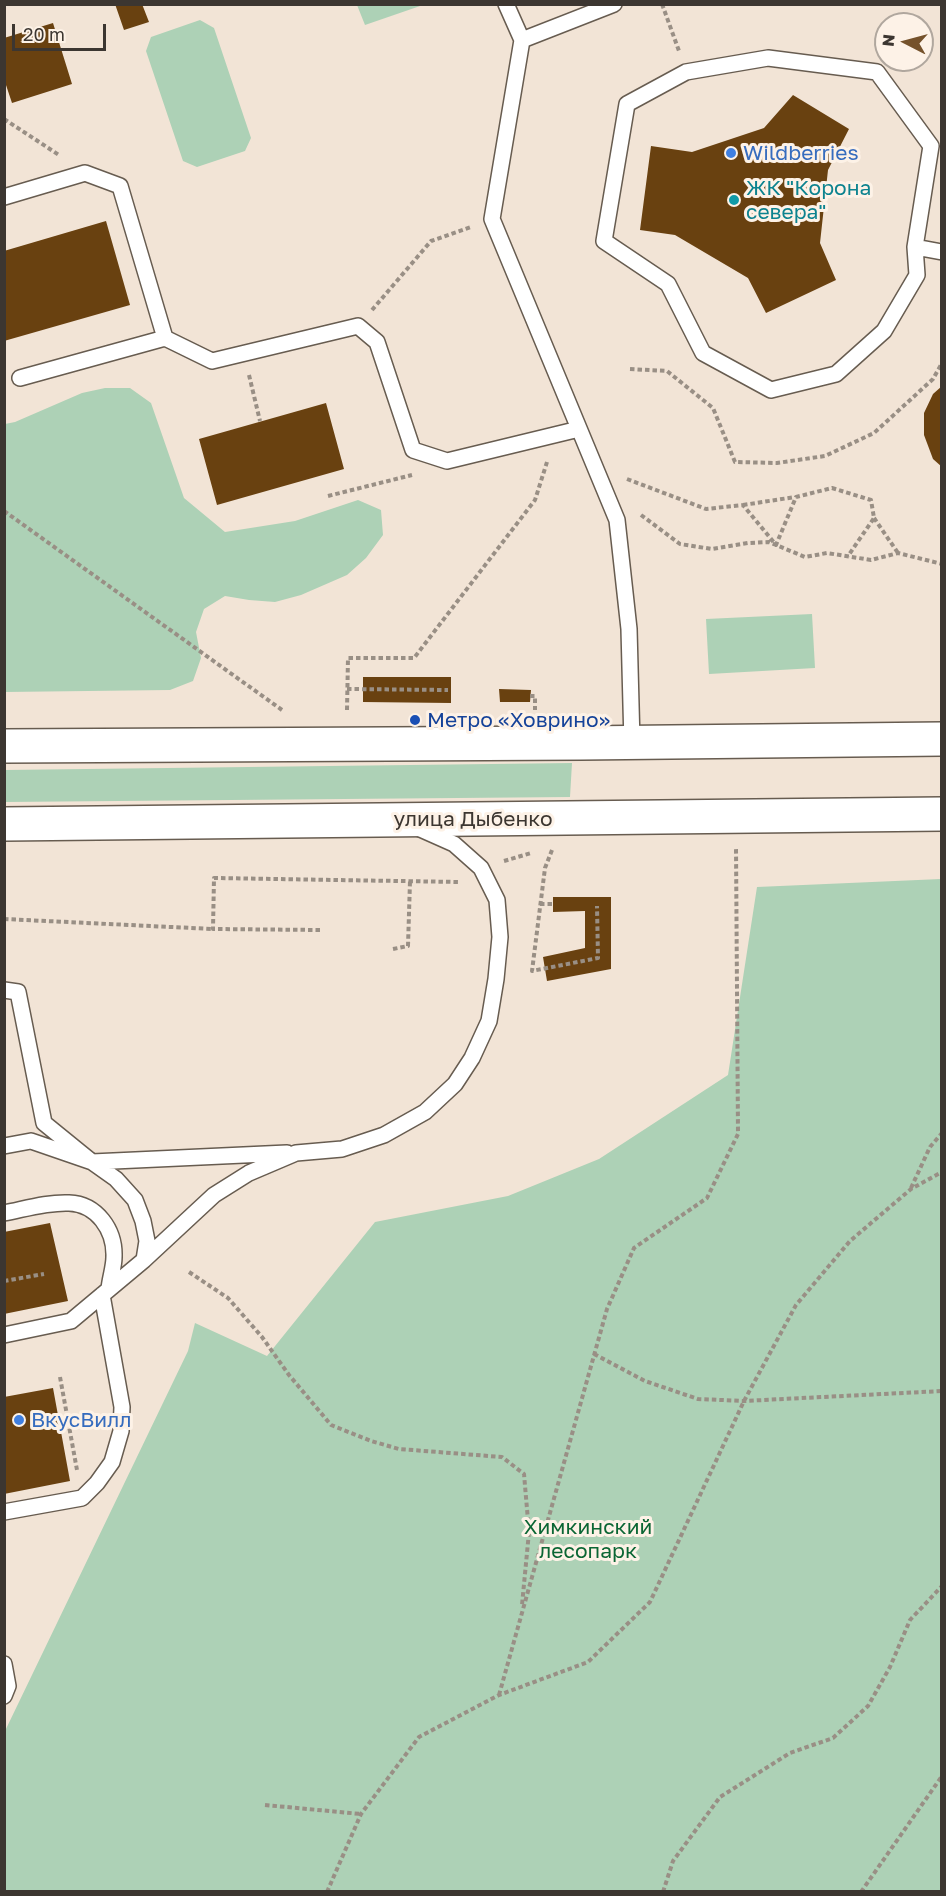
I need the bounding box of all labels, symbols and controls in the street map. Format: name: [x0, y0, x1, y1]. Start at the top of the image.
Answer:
scale bar: [15, 12, 110, 50]
north arrow: [874, 12, 934, 72]
text: 20 m: [23, 23, 65, 45]
text: N: [878, 33, 899, 47]
place label: Wildberries: [743, 140, 859, 166]
marker: Wildberries: [724, 146, 738, 160]
place label: ЖК "Корона севера": [746, 175, 871, 225]
marker: ЖК "Корона севера": [727, 193, 741, 207]
place label: Метро «Ховрино»: [427, 707, 610, 733]
marker: Метро «Ховрино»: [408, 713, 422, 727]
street label: улица Дыбенко: [393, 806, 553, 832]
place label: ВкусВилл: [31, 1407, 132, 1433]
marker: ВкусВилл: [12, 1413, 26, 1427]
park label: Химкинский лесопарк: [524, 1514, 652, 1564]

